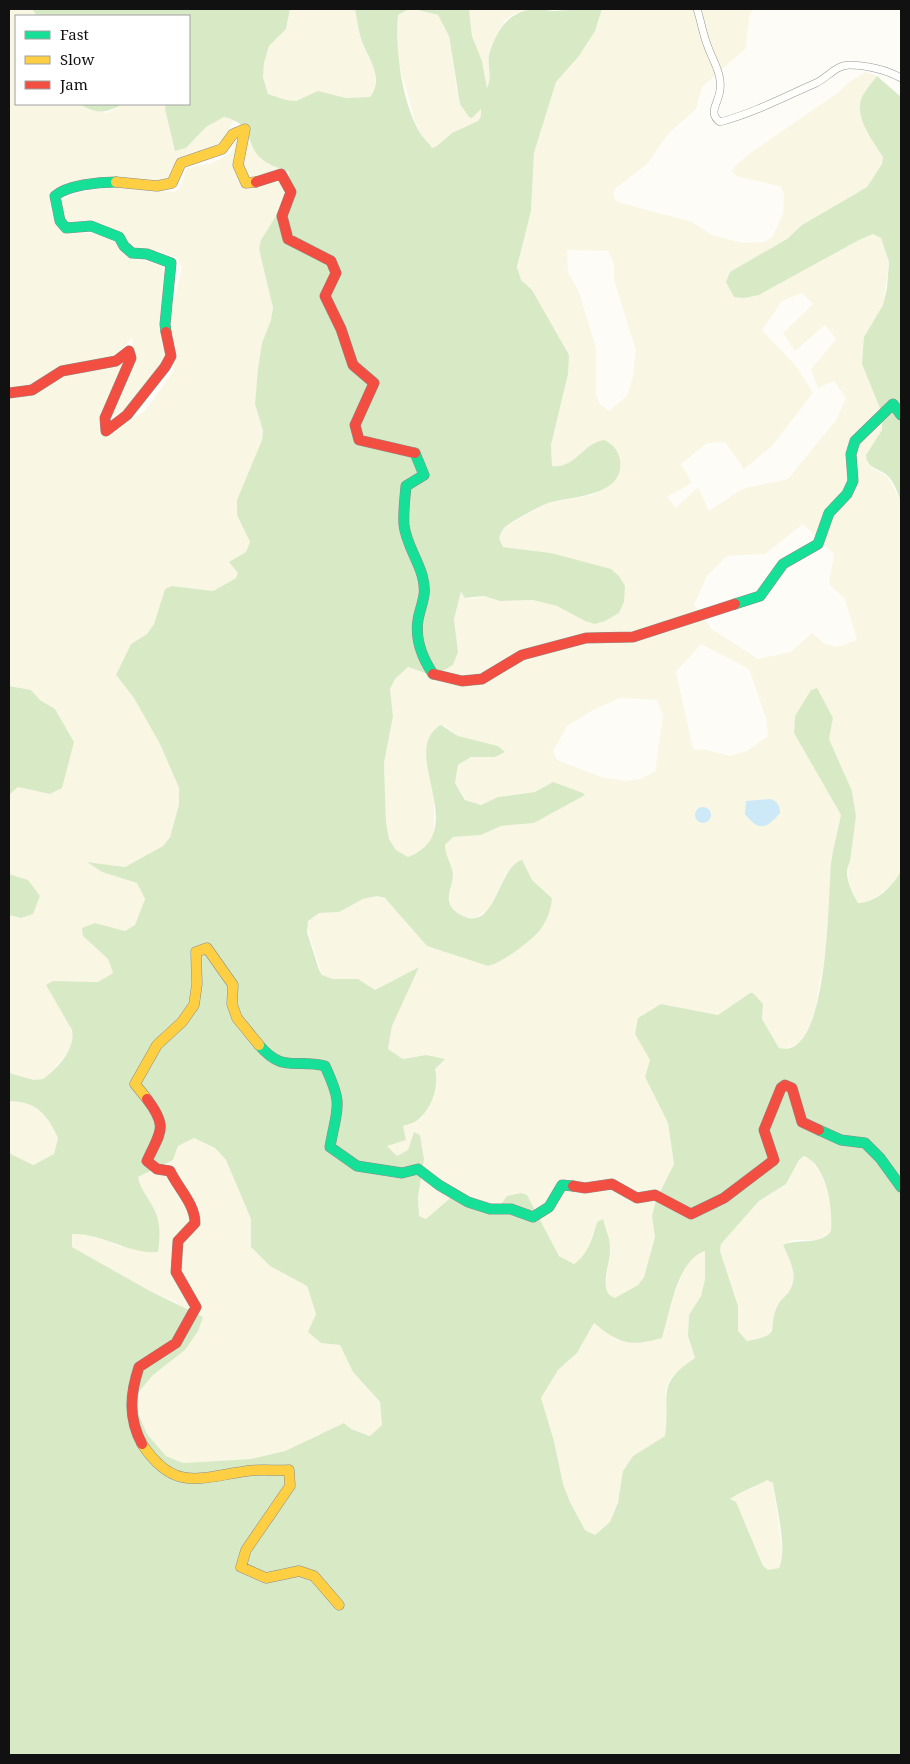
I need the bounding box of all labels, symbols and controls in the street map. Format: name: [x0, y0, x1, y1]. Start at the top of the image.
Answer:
legend: [15, 15, 190, 105]
text: Fast: [60, 24, 89, 44]
text: Slow: [60, 49, 94, 69]
text: Jam: [59, 74, 88, 94]

